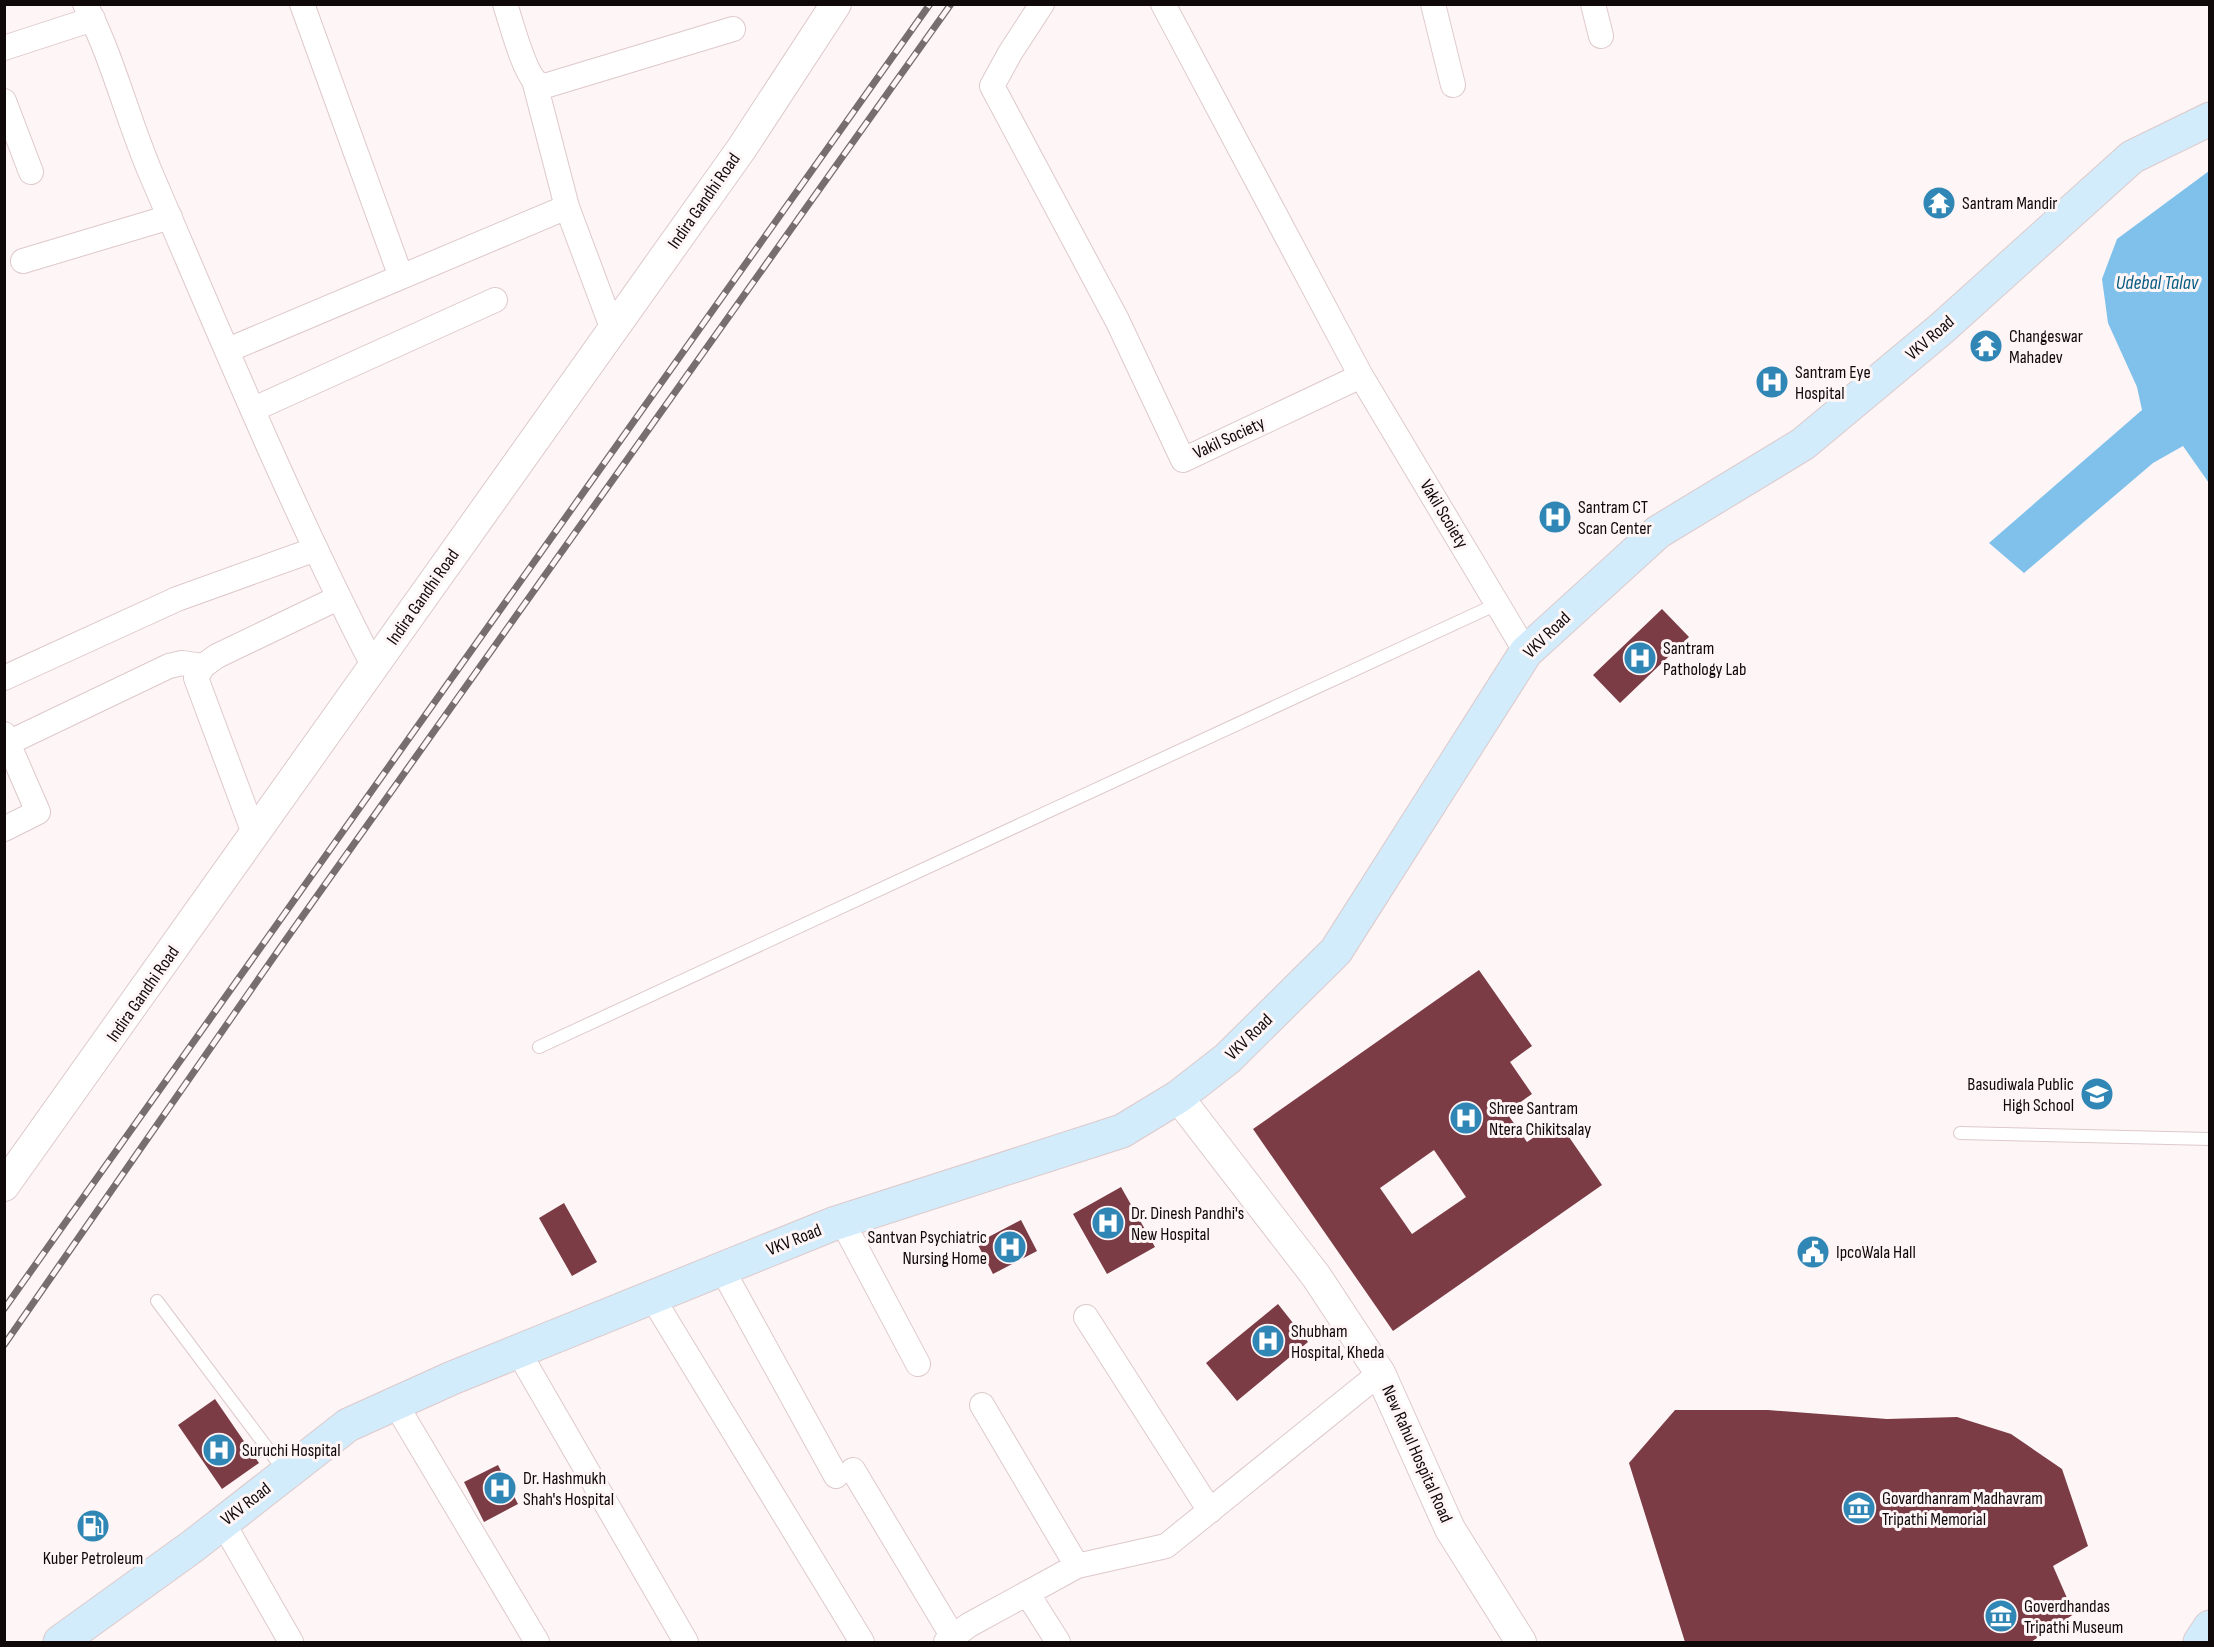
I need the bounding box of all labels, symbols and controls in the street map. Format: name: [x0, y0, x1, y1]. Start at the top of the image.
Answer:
street label: Indira Gandhi Road: [663, 149, 745, 253]
temple icon: Santram Mandir: [1921, 185, 1957, 221]
place label: Santram Mandir: [1962, 193, 2058, 214]
water label: Udebal Talav: [2116, 271, 2200, 295]
street label: VKV Road: [1901, 311, 1959, 365]
place label: Changeswar Mahadev: [2009, 326, 2083, 368]
temple icon: Changeswar Mahadev: [1968, 328, 2004, 364]
place label: Santram Eye Hospital: [1795, 362, 1871, 404]
hospital icon: Santram Eye Hospital: [1754, 364, 1790, 400]
street label: Vakil Society: [1190, 412, 1268, 464]
street label: Vakil Scoiety: [1415, 476, 1473, 552]
place label: Santram CT Scan Center: [1578, 497, 1652, 539]
hospital icon: Santram CT Scan Center: [1537, 499, 1573, 535]
street label: Indira Gandhi Road: [382, 545, 464, 649]
street label: VKV Road: [1519, 607, 1575, 663]
place label: Santram Pathology Lab: [1663, 638, 1746, 680]
hospital icon: Santram Pathology Lab: [1622, 640, 1658, 676]
street label: Indira Gandhi Road: [102, 942, 184, 1046]
street label: VKV Road: [1221, 1009, 1277, 1065]
place label: Basudiwala Public High School: [1967, 1074, 2074, 1116]
school or university icon: Basudiwala Public High School: [2079, 1076, 2115, 1112]
place label: Shree Santram Ntera Chikitsalay: [1489, 1098, 1591, 1140]
hospital icon: Shree Santram Ntera Chikitsalay: [1448, 1100, 1484, 1136]
place label: Dr. Dinesh Pandhi's New Hospital: [1131, 1203, 1244, 1245]
hospital icon: Dr. Dinesh Pandhi's New Hospital: [1090, 1205, 1126, 1241]
street label: VKV Road: [763, 1220, 825, 1260]
place label: Santvan Psychiatric Nursing Home: [868, 1227, 987, 1269]
hospital icon: Santvan Psychiatric Nursing Home: [992, 1229, 1028, 1265]
public building icon: IpcoWala Hall: [1795, 1234, 1831, 1270]
place label: IpcoWala Hall: [1836, 1242, 1916, 1263]
place label: Shubham Hospital, Kheda: [1291, 1321, 1384, 1363]
hospital icon: Shubham Hospital, Kheda: [1250, 1323, 1286, 1359]
street label: New Rahul Hospital Road: [1377, 1382, 1457, 1526]
hospital icon: Suruchi Hospital: [201, 1432, 237, 1468]
place label: Suruchi Hospital: [242, 1440, 341, 1461]
place label: Dr. Hashmukh Shah's Hospital: [523, 1468, 614, 1510]
hospital icon: Dr. Hashmukh Shah's Hospital: [482, 1470, 518, 1506]
street label: VKV Road: [217, 1478, 275, 1530]
place label: Govardhanram Madhavram Tripathi Memorial: [1882, 1488, 2043, 1530]
museum icon: Govardhanram Madhavram Tripathi Memorial: [1841, 1490, 1877, 1526]
fuel station icon: Kuber Petroleum: [75, 1508, 111, 1544]
place label: Kuber Petroleum: [43, 1548, 143, 1569]
place label: Goverdhandas Tripathi Museum: [2024, 1596, 2123, 1638]
museum icon: Goverdhandas Tripathi Museum: [1983, 1598, 2019, 1634]

